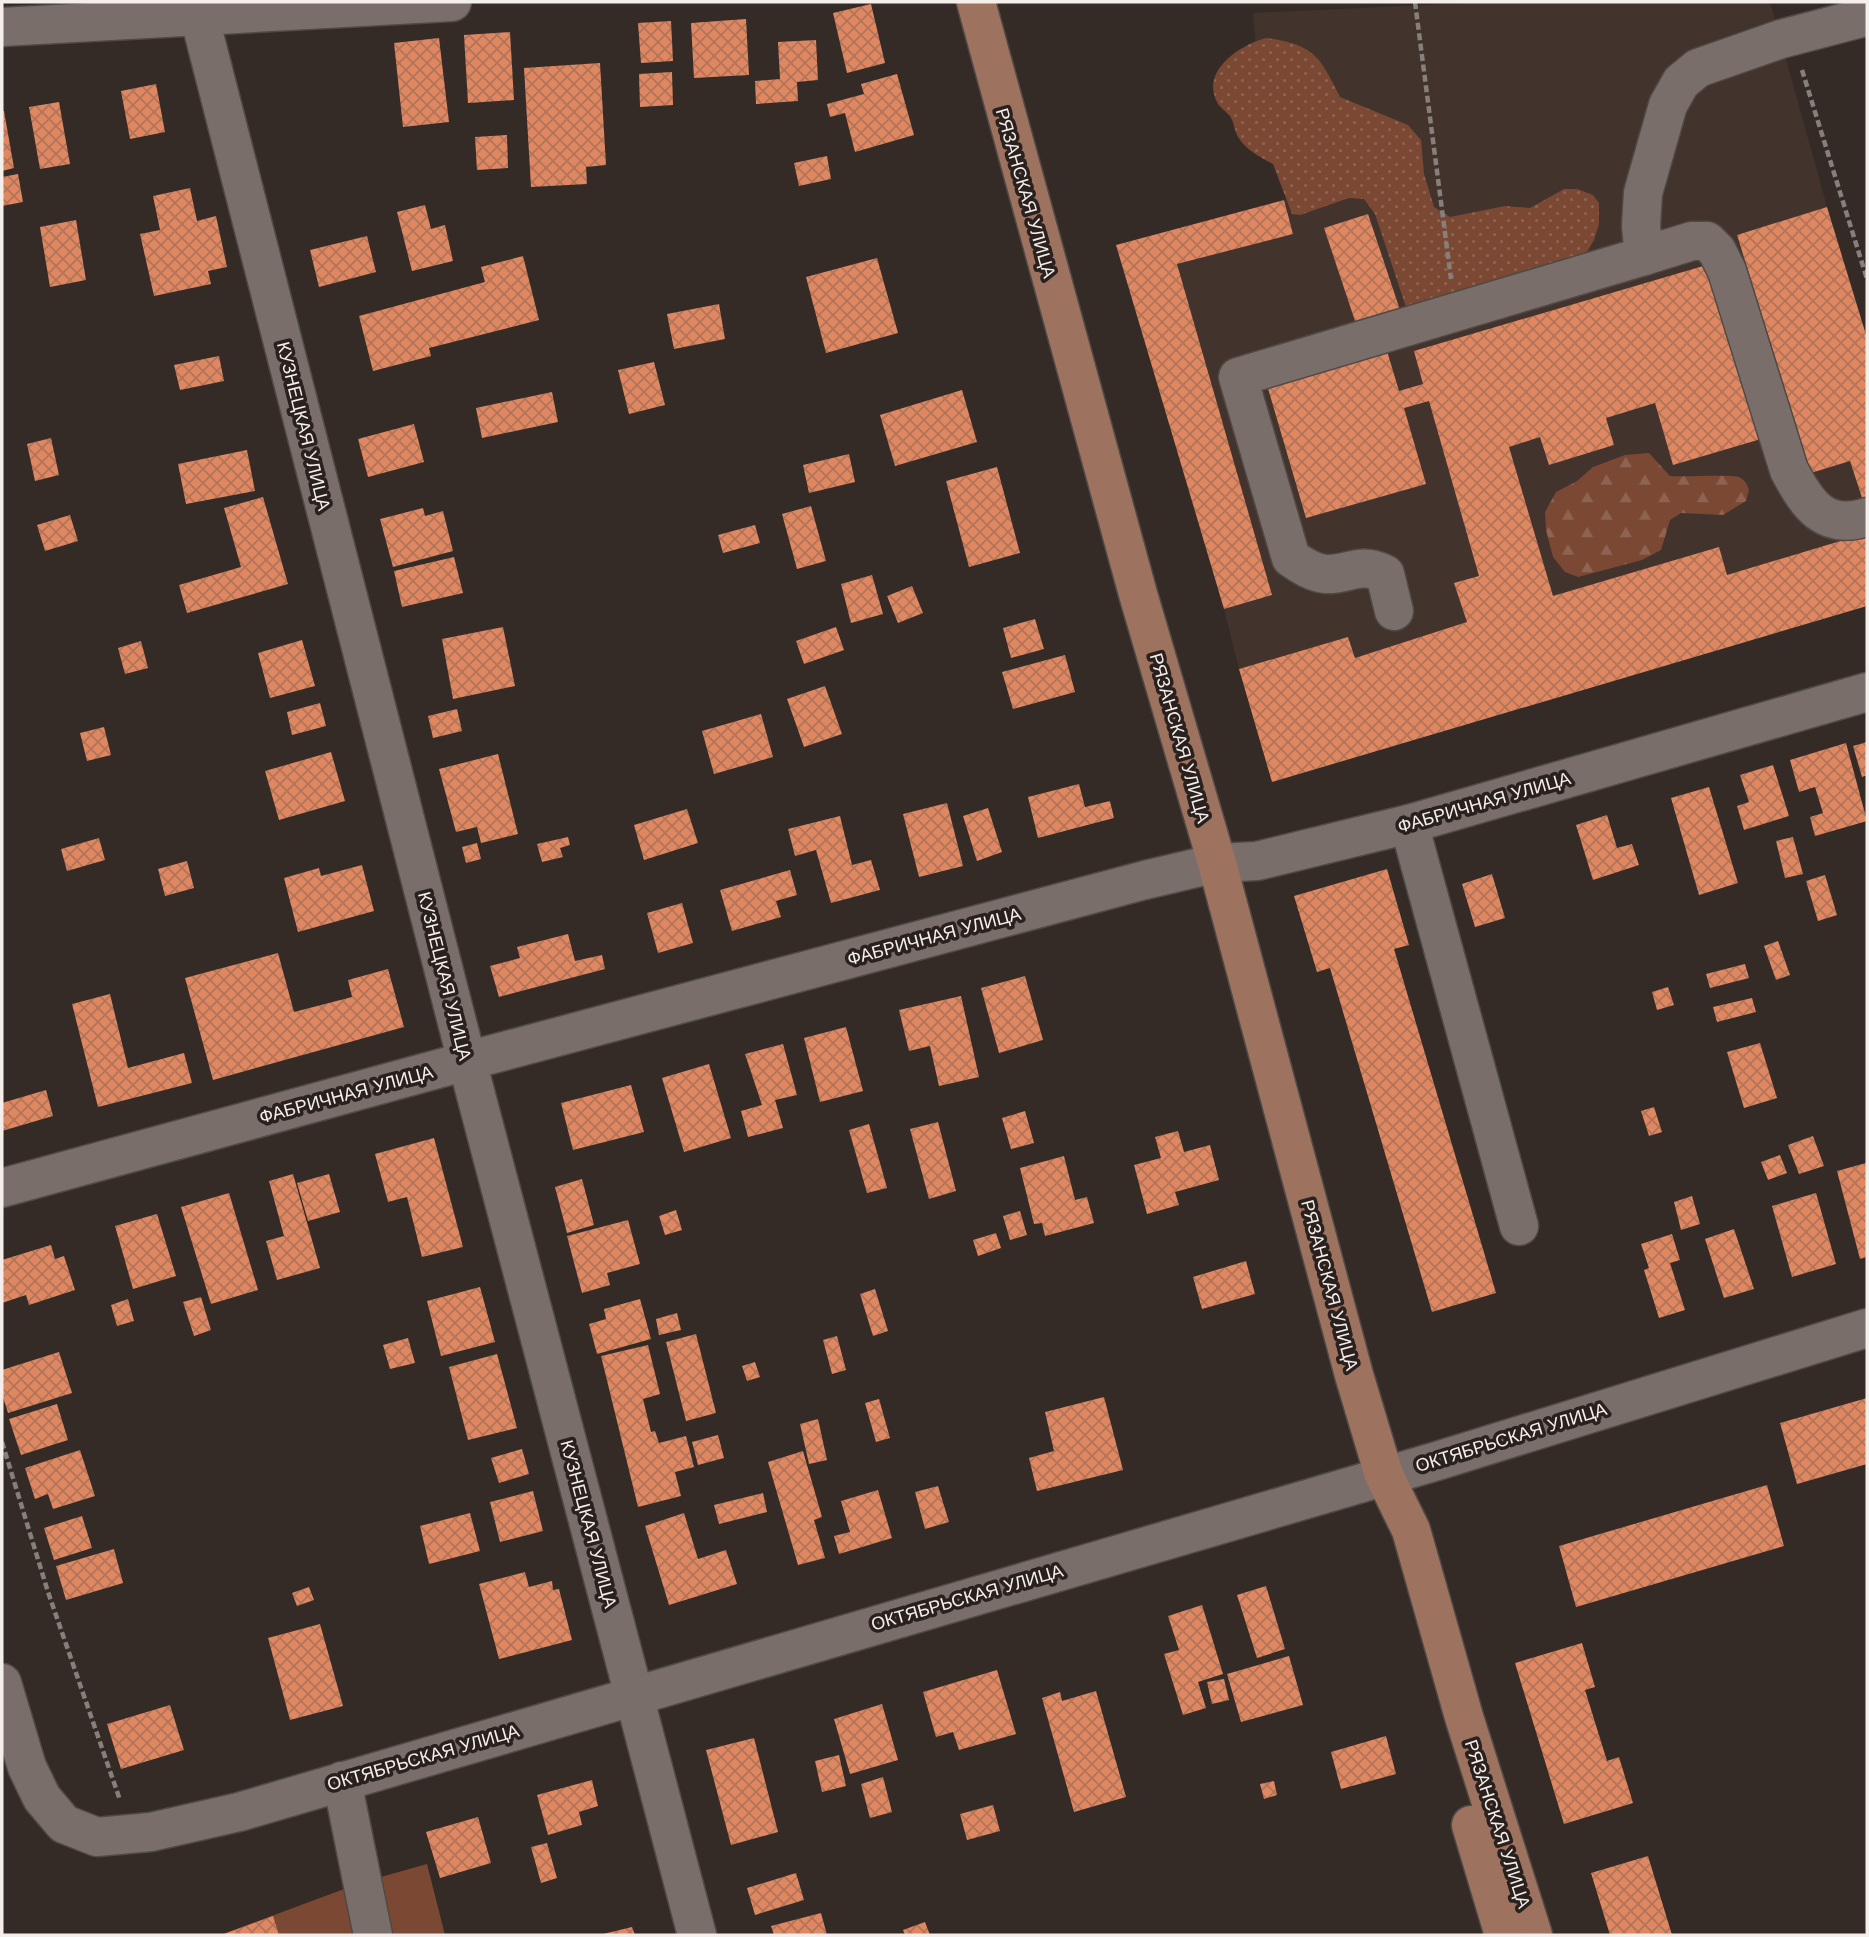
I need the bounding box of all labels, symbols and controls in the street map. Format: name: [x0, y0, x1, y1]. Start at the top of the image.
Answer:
street label: РЯЗАНСКАЯ УЛИЦА: [992, 105, 1060, 281]
street label: КУЗНЕЦКАЯ УЛИЦА: [273, 339, 335, 513]
street label: РЯЗАНСКАЯ УЛИЦА: [1146, 650, 1214, 826]
street label: ФАБРИЧНАЯ УЛИЦА: [1395, 767, 1573, 837]
street label: КУЗНЕЦКАЯ УЛИЦА: [414, 889, 476, 1063]
street label: ФАБРИЧНАЯ УЛИЦА: [845, 903, 1023, 969]
street label: ФАБРИЧНАЯ УЛИЦА: [257, 1061, 435, 1127]
street label: РЯЗАНСКАЯ УЛИЦА: [1297, 1197, 1363, 1373]
street label: ОКТЯБРЬСКАЯ УЛИЦА: [1413, 1398, 1609, 1476]
street label: КУЗНЕЦКАЯ УЛИЦА: [556, 1438, 622, 1610]
street label: ОКТЯБРЬСКАЯ УЛИЦА: [869, 1560, 1065, 1634]
street label: ОКТЯБРЬСКАЯ УЛИЦА: [325, 1720, 521, 1794]
street label: РЯЗАНСКАЯ УЛИЦА: [1461, 1737, 1535, 1911]

